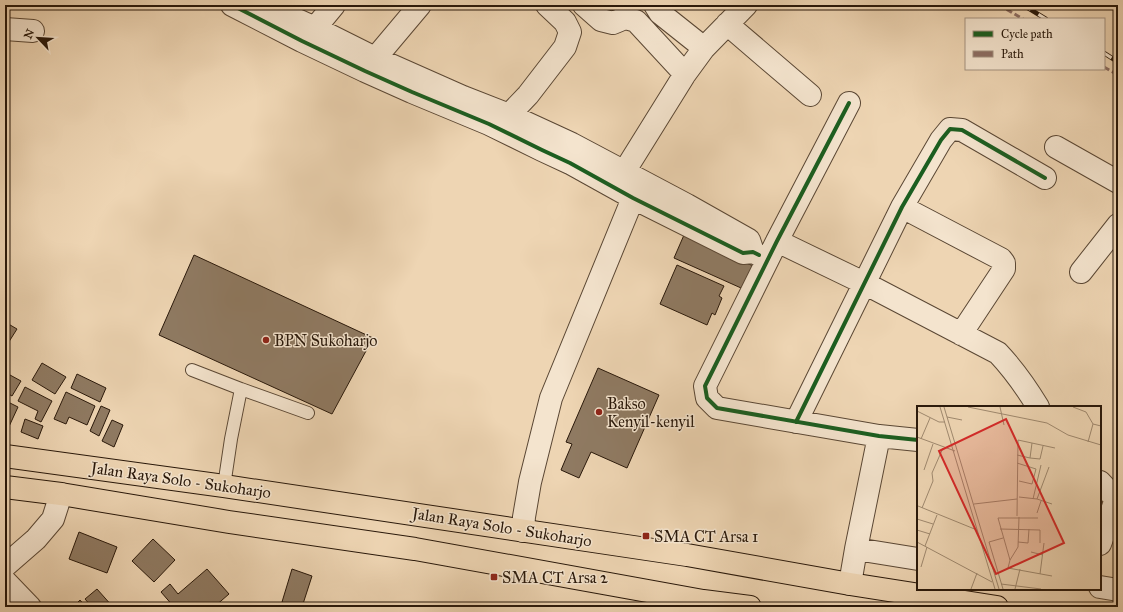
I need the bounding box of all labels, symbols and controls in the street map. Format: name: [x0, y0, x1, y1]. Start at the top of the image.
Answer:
north arrow: [18, 18, 58, 58]
legend: [965, 18, 1105, 70]
text: N: [22, 26, 38, 41]
text: Cycle path: [1001, 27, 1053, 41]
text: Path: [1001, 47, 1024, 61]
place label: BPN Sukoharjo: [274, 331, 377, 350]
marker: BPN Sukoharjo: [261, 335, 271, 345]
place label: Bakso Kenyil-kenyil: [607, 394, 695, 431]
inset map: [917, 406, 1101, 590]
marker: Bakso Kenyil-kenyil: [594, 407, 604, 417]
street label: Jalan Raya Solo - Sukoharjo: [88, 458, 272, 503]
street label: Jalan Raya Solo - Sukoharjo: [409, 503, 593, 552]
place label: SMA CT Arsa 1: [654, 527, 758, 546]
marker: SMA CT Arsa 1: [641, 531, 651, 541]
place label: SMA CT Arsa 2: [502, 568, 608, 587]
marker: SMA CT Arsa 2: [489, 572, 499, 582]

